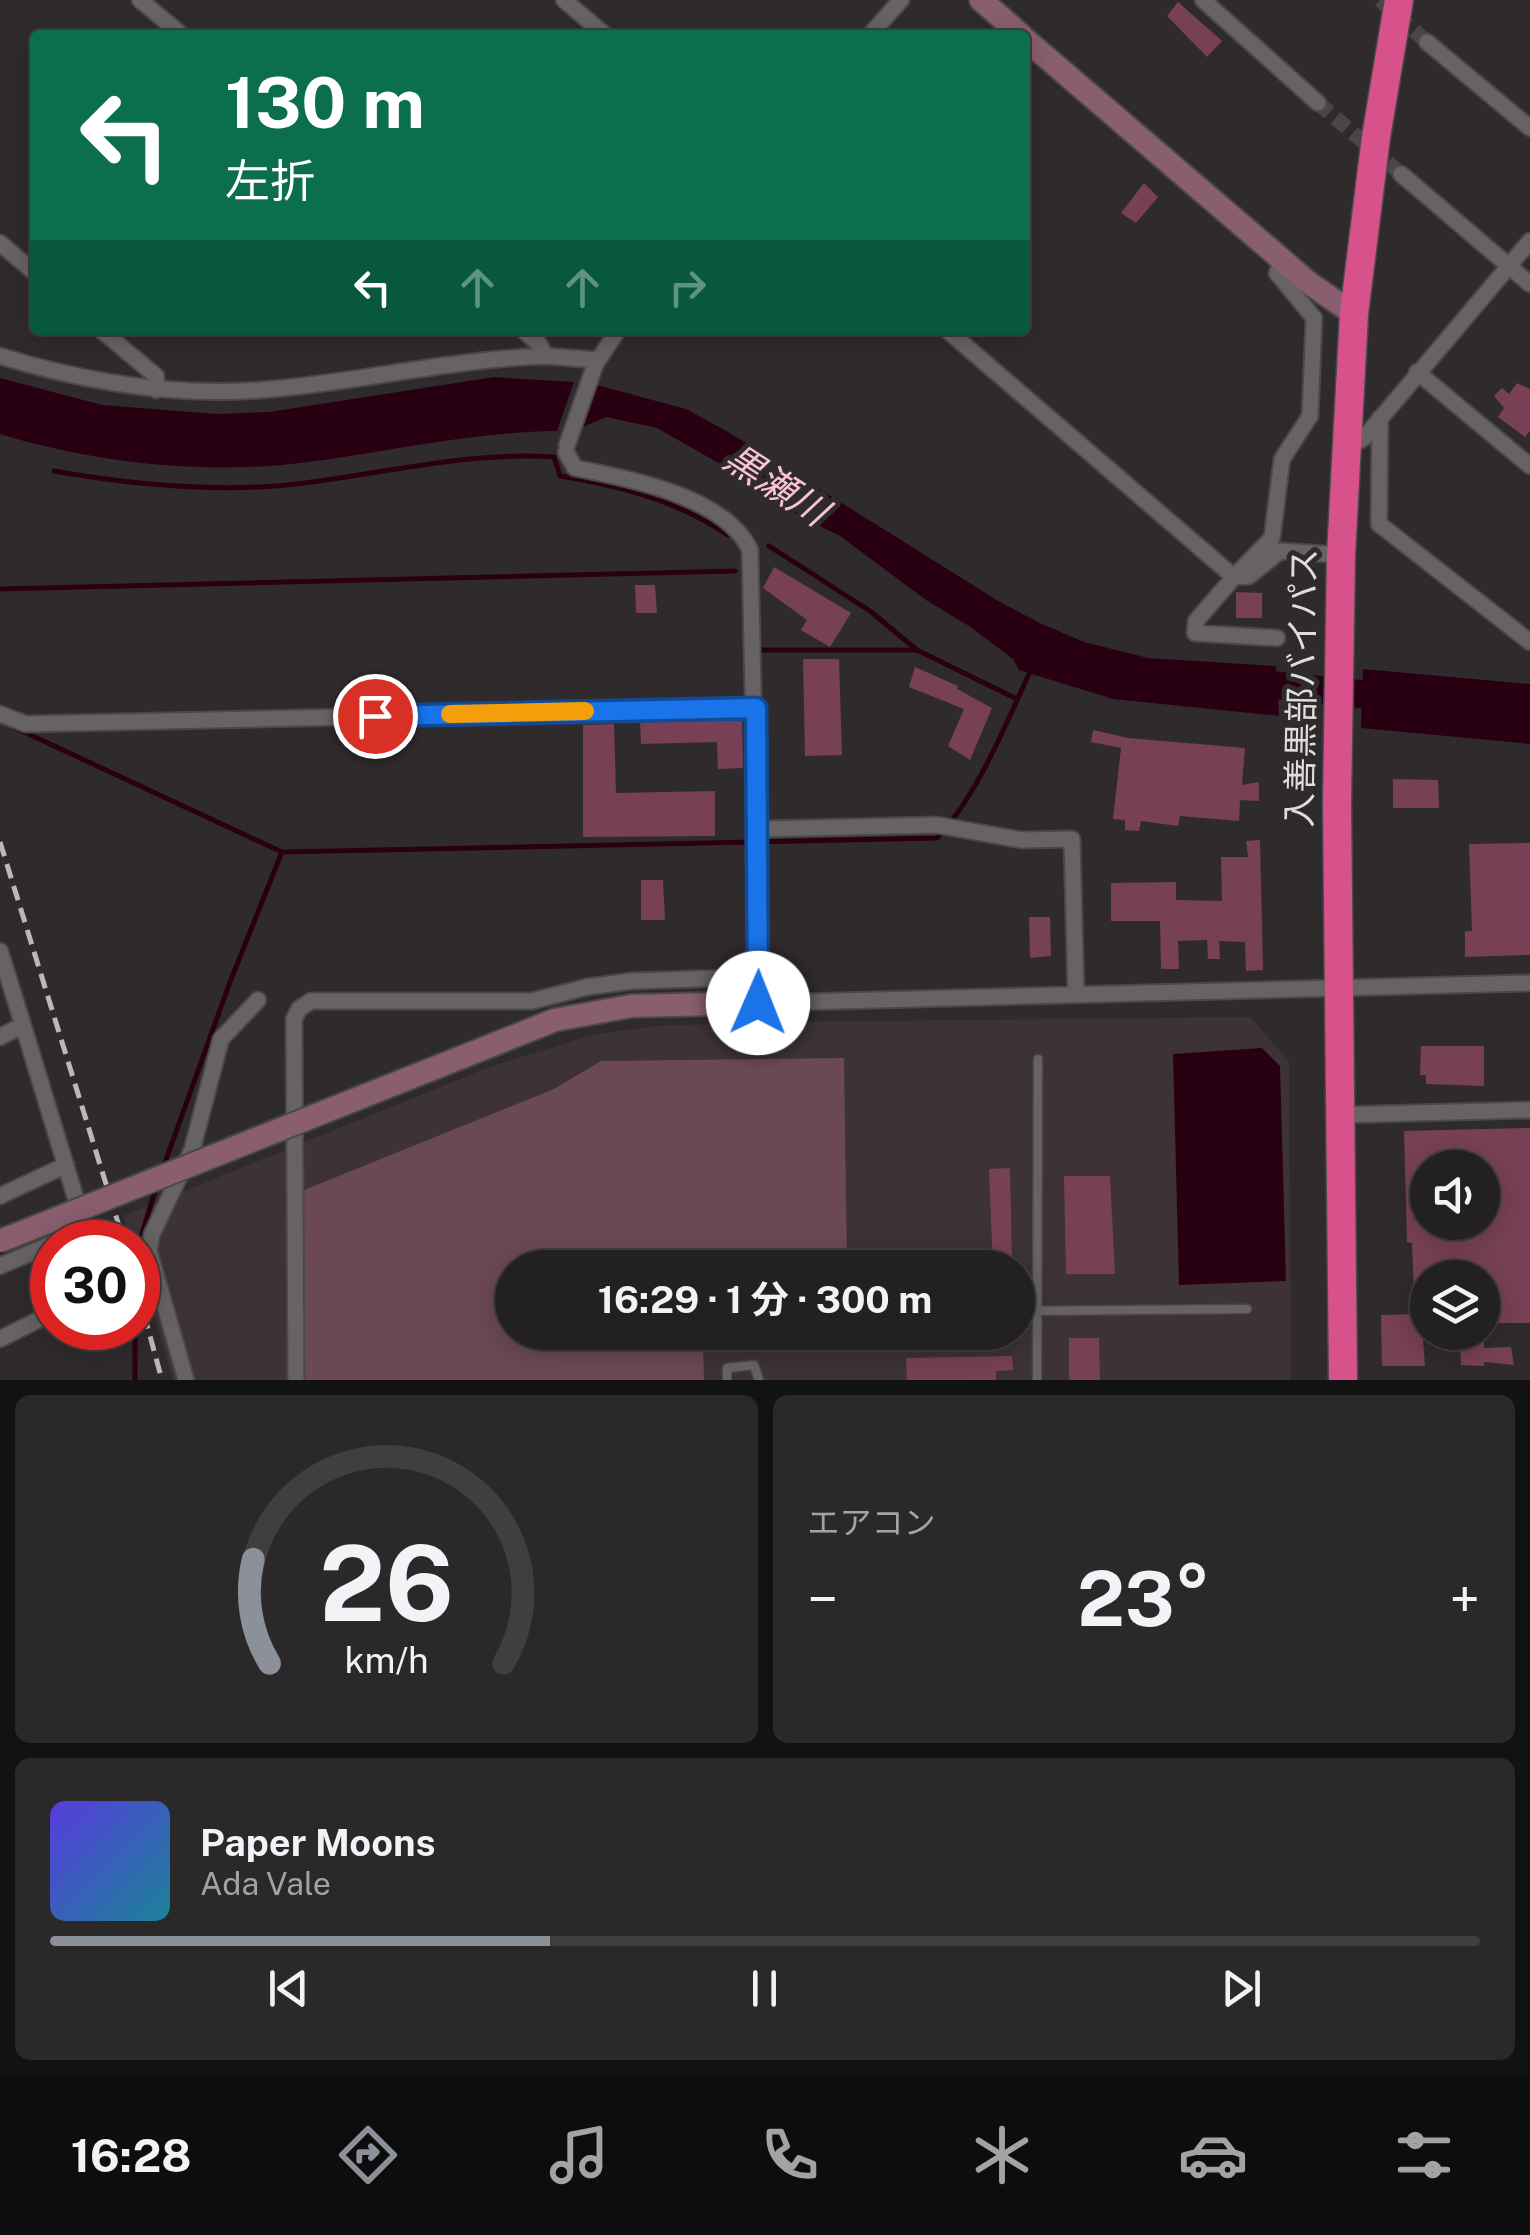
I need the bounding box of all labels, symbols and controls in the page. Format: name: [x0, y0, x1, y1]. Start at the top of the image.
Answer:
text: 130 m: [225, 61, 425, 144]
icon: left: [60, 70, 190, 200]
text: 左折: [225, 154, 315, 207]
icon: left: [345, 260, 400, 315]
icon: ahead: [450, 260, 505, 315]
icon: ahead: [555, 260, 610, 315]
icon: right: [660, 260, 715, 315]
water label: 黒瀬川: [716, 435, 840, 537]
street label: 入善黒部バイパス: [1279, 548, 1324, 828]
pin: [333, 674, 418, 759]
icon: arrive: [348, 689, 403, 744]
position arrow: [706, 951, 810, 1055]
map controls: [1410, 1150, 1500, 1350]
button: sound: [1410, 1150, 1500, 1240]
speed limit sign: 30: [30, 1220, 160, 1350]
button: layers: [1410, 1260, 1500, 1350]
text: 16:29 · 1 分 · 300 m: [598, 1277, 932, 1322]
text: エアコン: [808, 1504, 936, 1541]
text: 26: [319, 1522, 454, 1644]
text: 23°: [1077, 1555, 1210, 1643]
text: −: [808, 1567, 838, 1631]
text: +: [1450, 1567, 1480, 1631]
text: km/h: [344, 1639, 428, 1681]
text: Paper Moons: [200, 1820, 435, 1865]
text: Ada Vale: [200, 1865, 331, 1902]
icon: previous: [261, 1961, 316, 2016]
icon: pause: [737, 1961, 792, 2016]
icon: next: [1214, 1961, 1269, 2016]
icon: directions: [333, 2120, 403, 2190]
icon: music: [544, 2120, 614, 2190]
icon: phone: [755, 2120, 825, 2190]
icon: climate: [967, 2120, 1037, 2190]
icon: car: [1178, 2120, 1248, 2190]
icon: filters: [1389, 2120, 1459, 2190]
text: 16:28: [71, 2129, 191, 2182]

